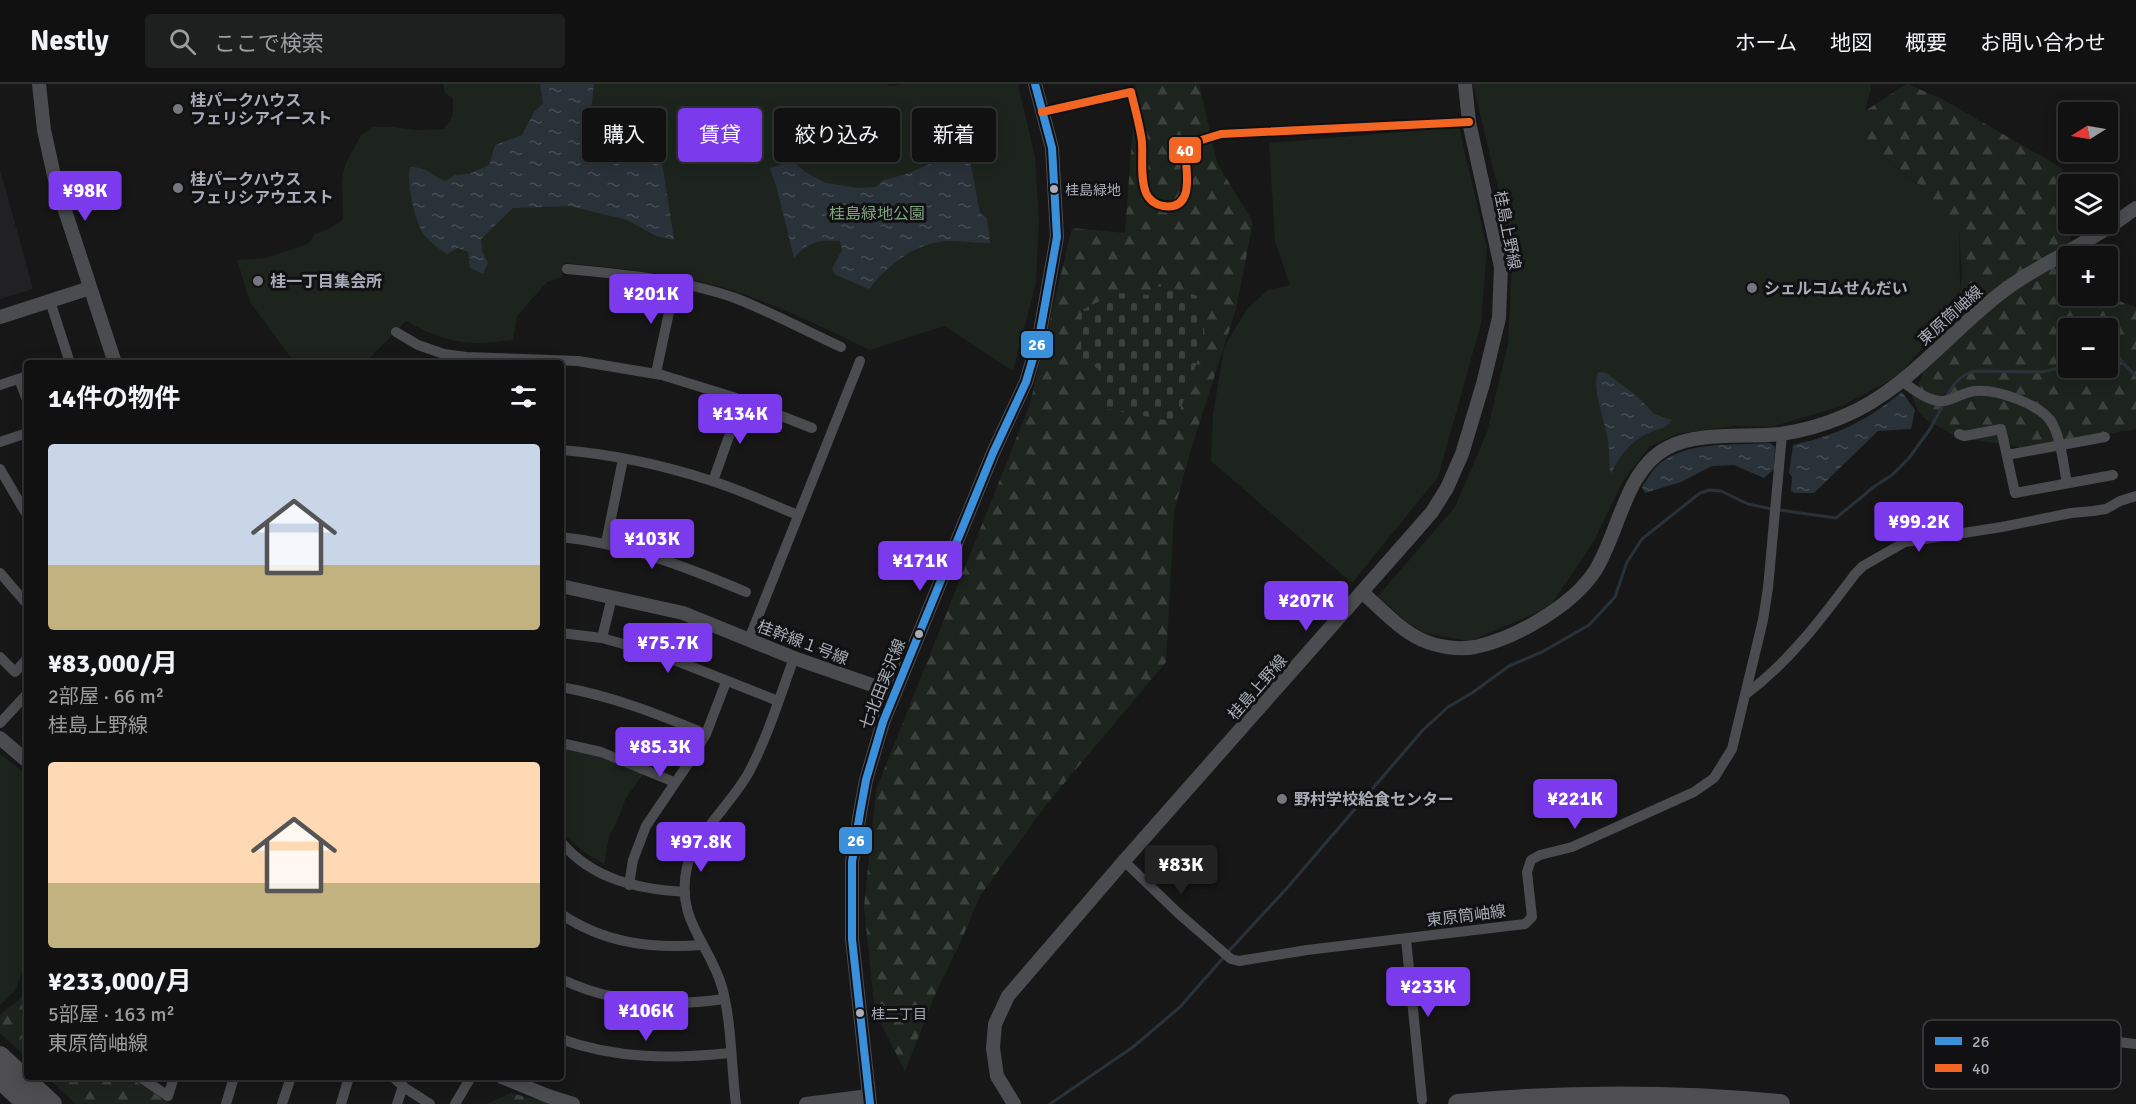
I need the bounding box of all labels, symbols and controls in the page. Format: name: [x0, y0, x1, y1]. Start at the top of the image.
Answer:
search box: [145, 14, 565, 68]
text: Nestly: [30, 24, 109, 58]
icon: search: [166, 25, 199, 58]
text: ここで検索: [214, 30, 324, 57]
text: ホーム: [1735, 30, 1797, 56]
text: 地図: [1830, 30, 1872, 56]
text: 概要: [1905, 30, 1947, 56]
text: お問い合わせ: [1980, 30, 2106, 56]
place label: 桂パークハウス フェリシアイースト: [190, 91, 332, 129]
marker: 桂パークハウス フェリシアイースト: [171, 102, 185, 116]
north arrow: [2058, 102, 2118, 162]
map controls: [2058, 102, 2118, 378]
chip: 購入: [582, 108, 666, 162]
chip: 賃貸: [678, 108, 762, 162]
chip: 絞り込み: [774, 108, 900, 162]
chip: 新着: [912, 108, 996, 162]
line badge: 40: [1168, 136, 1202, 164]
text: 40: [1176, 141, 1194, 161]
place label: 桂パークハウス フェリシアウエスト: [190, 170, 334, 208]
pin: ¥98K: [49, 171, 121, 222]
button: layers: [2058, 174, 2118, 234]
text: ¥98K: [63, 178, 107, 203]
marker: 桂パークハウス フェリシアウエスト: [171, 181, 185, 195]
place label: 桂島緑地: [1065, 182, 1121, 199]
marker: 桂島緑地: [1048, 183, 1060, 195]
street label: 桂島上野線: [1490, 189, 1524, 271]
park label: 桂島緑地公園: [829, 204, 925, 224]
button: +: [2058, 246, 2118, 306]
place label: 桂一丁目集会所: [270, 272, 382, 292]
marker: 桂一丁目集会所: [251, 274, 265, 288]
pin: ¥201K: [609, 274, 693, 325]
place label: シェルコムせんだい: [1764, 279, 1908, 299]
text: ¥201K: [623, 281, 679, 306]
marker: シェルコムせんだい: [1745, 281, 1759, 295]
street label: 東原筒岫線: [1914, 282, 1987, 350]
button: −: [2058, 318, 2118, 378]
line badge: 26: [1020, 330, 1054, 359]
text: 26: [1028, 335, 1046, 355]
icon: filters: [507, 380, 540, 413]
text: 14件の物件: [48, 383, 180, 415]
pin: ¥134K: [698, 394, 782, 445]
text: ¥134K: [712, 401, 768, 426]
icon: home: [240, 483, 348, 591]
pin: ¥99.2K: [1870, 502, 1968, 553]
text: ¥99.2K: [1888, 509, 1950, 534]
pin: ¥103K: [610, 519, 694, 570]
text: ¥103K: [624, 526, 680, 551]
pin: ¥171K: [878, 541, 962, 592]
text: ¥171K: [892, 548, 948, 573]
pin: ¥207K: [1264, 581, 1348, 632]
text: ¥207K: [1278, 588, 1334, 613]
street label: 桂幹線１号線: [754, 616, 851, 669]
pin: ¥75.7K: [619, 623, 717, 674]
unlabelled marker: [913, 628, 925, 640]
text: ¥75.7K: [637, 630, 699, 655]
street label: 七北田実沢線: [856, 636, 910, 733]
text: ¥83,000/月: [48, 648, 178, 680]
street label: 桂島上野線: [1224, 651, 1292, 724]
text: 2部屋 · 66 m²: [48, 684, 164, 709]
text: 桂島上野線: [48, 713, 148, 738]
pin: ¥85.3K: [611, 727, 709, 778]
text: ¥85.3K: [629, 734, 691, 759]
pin: ¥221K: [1533, 779, 1617, 830]
text: ¥221K: [1547, 786, 1603, 811]
place label: 野村学校給食センター: [1294, 790, 1454, 810]
marker: 野村学校給食センター: [1275, 792, 1289, 806]
icon: home: [240, 801, 348, 909]
pin: ¥97.8K: [652, 822, 750, 873]
line badge: 26: [838, 826, 873, 855]
text: ¥97.8K: [670, 829, 732, 854]
text: 26: [847, 831, 865, 851]
pin: ¥83K: [1145, 845, 1217, 896]
text: ¥83K: [1159, 852, 1203, 877]
street label: 東原筒岫線: [1425, 901, 1507, 931]
text: ¥233,000/月: [48, 966, 192, 998]
pin: ¥233K: [1386, 967, 1470, 1018]
text: ¥233K: [1400, 974, 1456, 999]
pin: ¥106K: [604, 991, 688, 1042]
text: ¥106K: [618, 998, 674, 1023]
text: 5部屋 · 163 m²: [48, 1002, 175, 1027]
place label: 桂二丁目: [871, 1006, 927, 1023]
marker: 桂二丁目: [854, 1007, 866, 1019]
legend: [1923, 1020, 2121, 1089]
text: 東原筒岫線: [48, 1031, 148, 1056]
text: 26: [1972, 1032, 1989, 1052]
text: 40: [1972, 1059, 1989, 1079]

